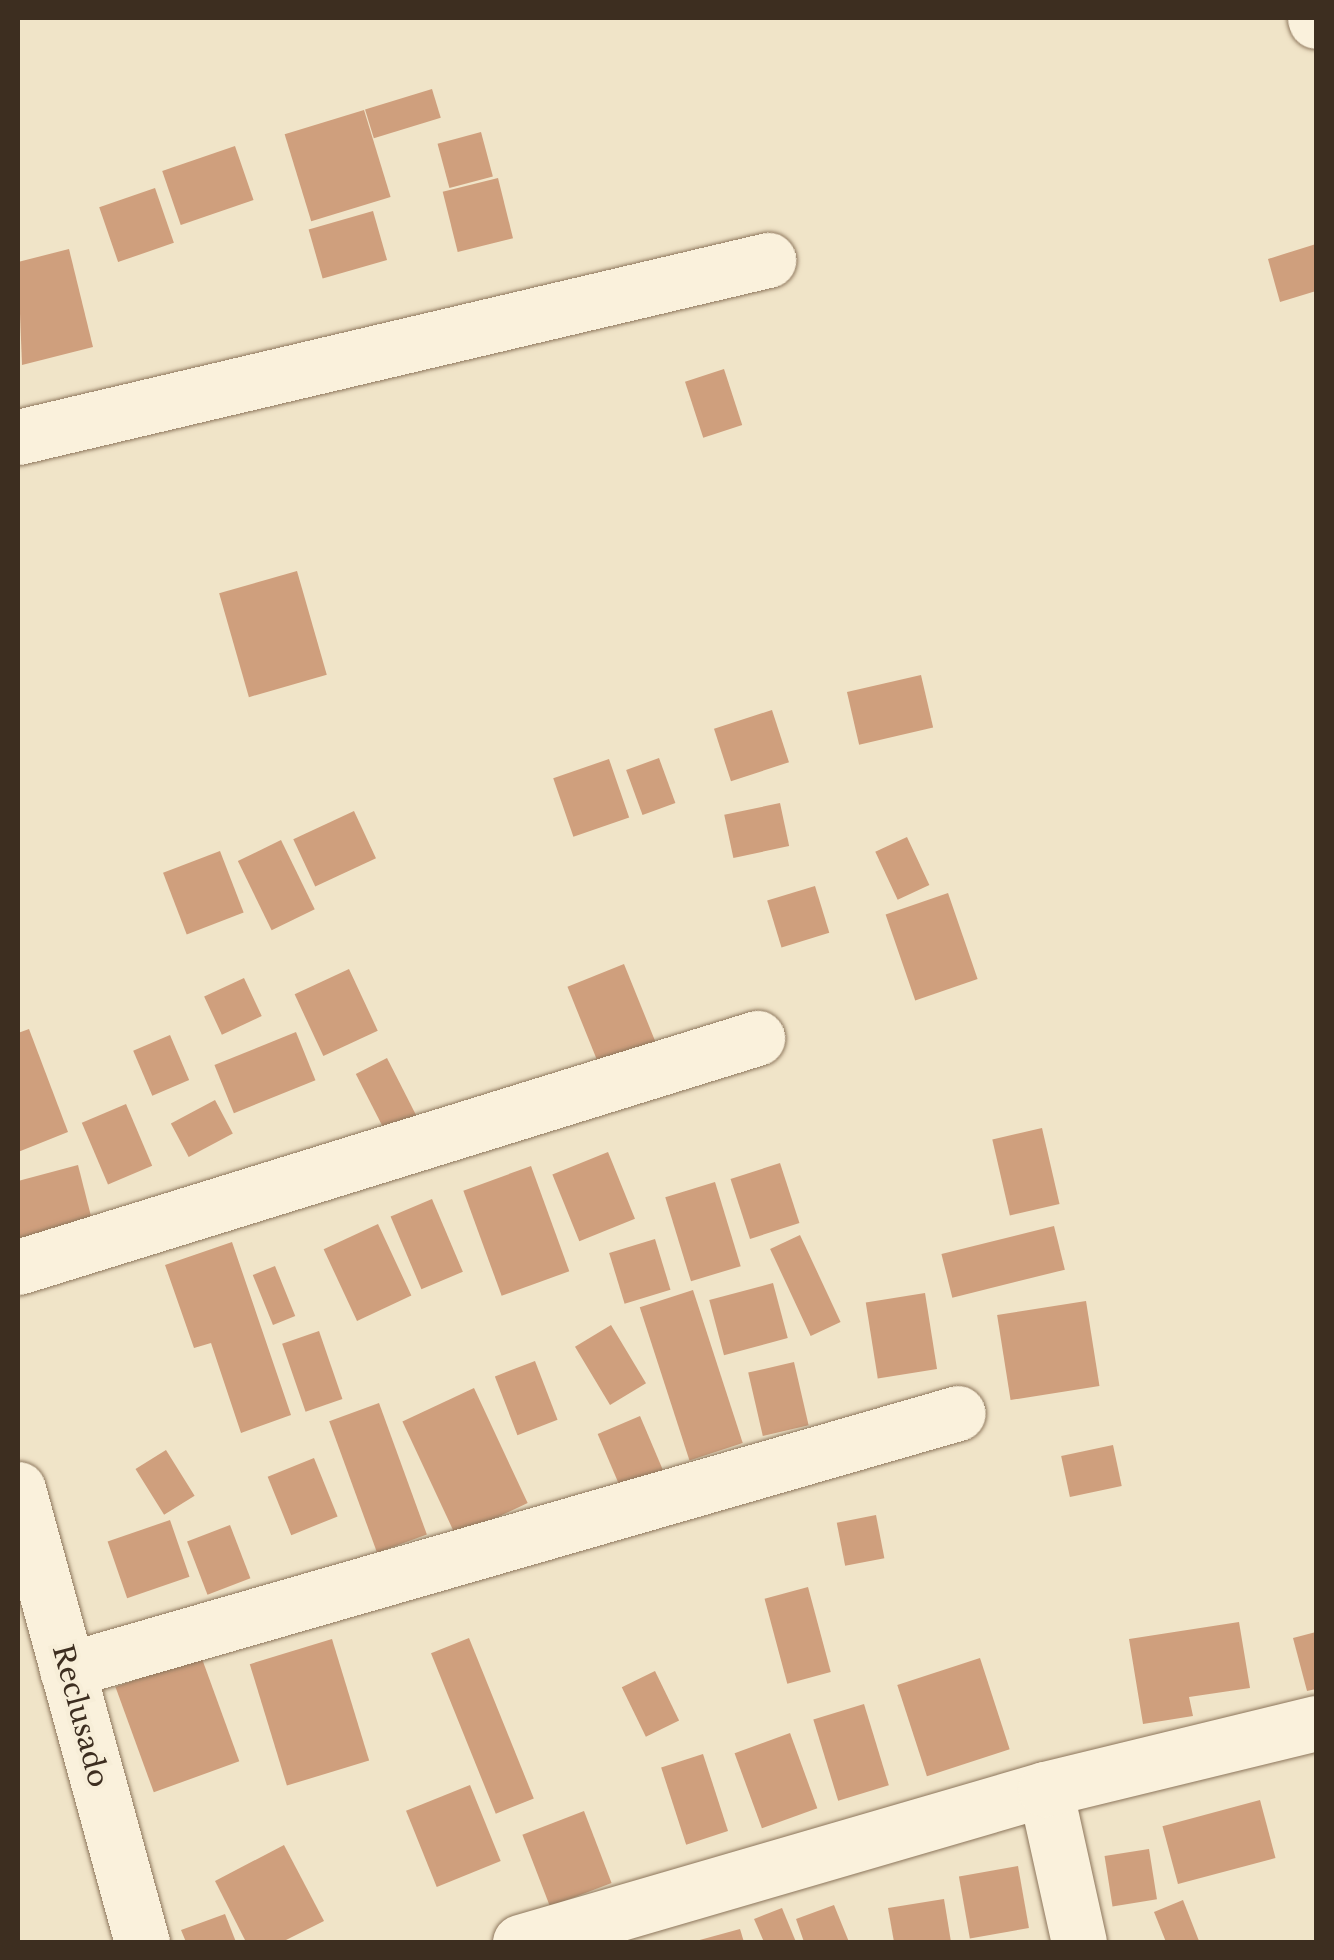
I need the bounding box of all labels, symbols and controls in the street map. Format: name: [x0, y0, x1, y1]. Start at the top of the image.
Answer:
street label: Reclusado: [45, 1641, 115, 1791]

